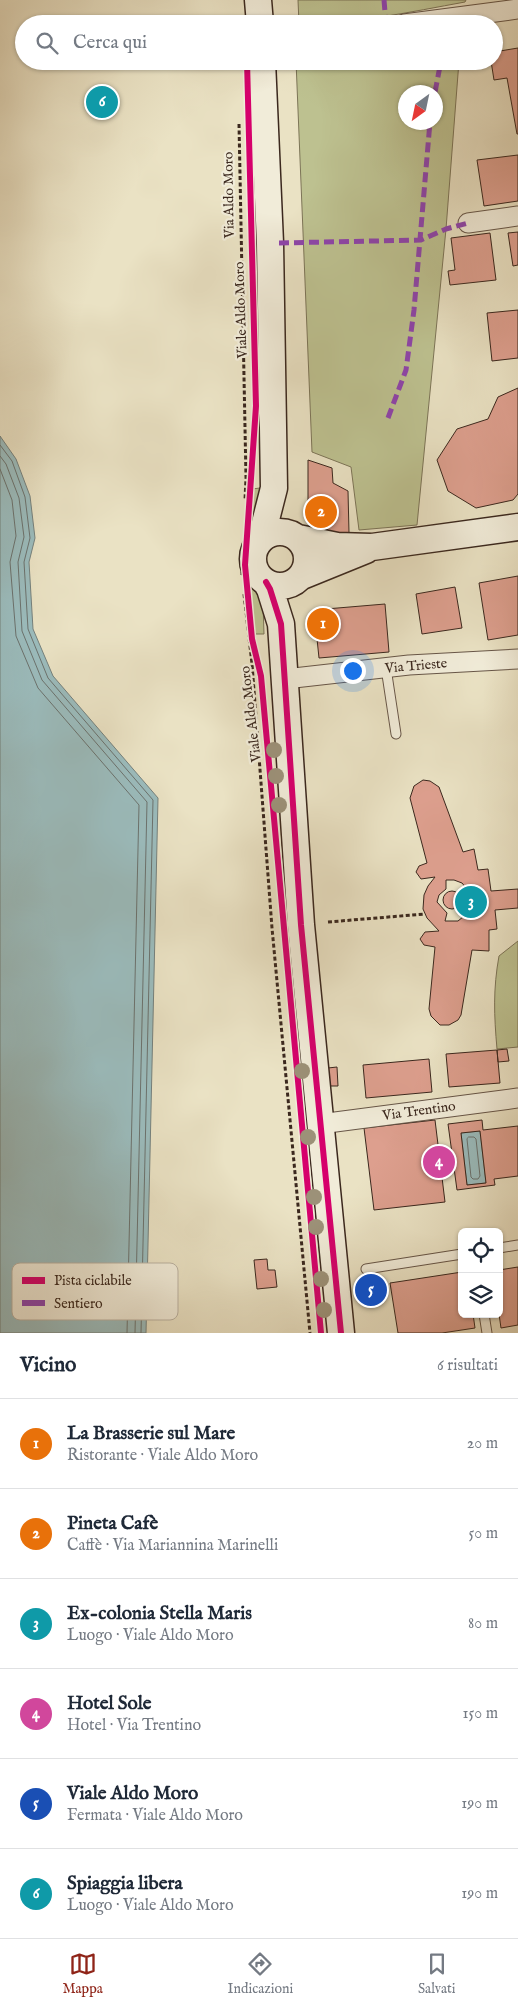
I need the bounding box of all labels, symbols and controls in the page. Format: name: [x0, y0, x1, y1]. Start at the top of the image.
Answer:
search box: [15, 15, 503, 70]
icon: search: [33, 29, 61, 57]
text: Cerca qui: [73, 31, 147, 55]
pin: 6: [86, 83, 118, 121]
north arrow: [398, 85, 443, 130]
street label: Via Aldo Moro: [219, 151, 239, 239]
street label: Viale Aldo Moro: [230, 261, 252, 360]
pin: 2: [305, 493, 337, 531]
pin: 1: [307, 605, 339, 643]
street label: Via Trieste: [383, 654, 448, 678]
your location: [340, 658, 366, 684]
street label: Viale Aldo Moro: [236, 664, 266, 764]
pin: 3: [455, 883, 487, 921]
street label: Via Trentino: [380, 1097, 457, 1125]
pin: 4: [423, 1143, 455, 1181]
map controls: [458, 1228, 503, 1318]
button: locate: [458, 1228, 503, 1273]
legend: [12, 1263, 178, 1320]
pin: 5: [355, 1271, 387, 1309]
text: Pista ciclabile: [54, 1272, 132, 1290]
button: layers: [458, 1273, 503, 1318]
text: Sentiero: [54, 1295, 103, 1313]
text: Vicino: [20, 1352, 76, 1379]
text: 6 risultati: [437, 1356, 498, 1376]
text: La Brasserie sul Mare: [67, 1422, 235, 1446]
text: 1: [33, 1434, 39, 1454]
text: 20 m: [467, 1434, 498, 1454]
text: Ristorante · Viale Aldo Moro: [67, 1446, 258, 1466]
text: Pineta Cafè: [67, 1512, 158, 1536]
text: 2: [32, 1524, 40, 1544]
text: 50 m: [469, 1524, 498, 1544]
text: Caffè · Via Mariannina Marinelli: [67, 1536, 278, 1556]
text: Ex-colonia Stella Maris: [67, 1602, 252, 1626]
text: 3: [33, 1614, 39, 1634]
text: 80 m: [468, 1614, 498, 1634]
text: Luogo · Viale Aldo Moro: [67, 1626, 234, 1646]
text: Hotel Sole: [67, 1692, 152, 1716]
text: 4: [32, 1704, 40, 1724]
text: 150 m: [463, 1704, 498, 1724]
text: Hotel · Via Trentino: [67, 1716, 201, 1736]
text: Viale Aldo Moro: [67, 1782, 198, 1806]
text: 5: [33, 1794, 39, 1814]
text: 190 m: [461, 1794, 498, 1814]
text: Fermata · Viale Aldo Moro: [67, 1806, 243, 1826]
text: Spiaggia libera: [67, 1872, 183, 1896]
text: 6: [33, 1884, 39, 1904]
text: 190 m: [461, 1884, 498, 1904]
text: Luogo · Viale Aldo Moro: [67, 1896, 234, 1916]
tab: Mappa: [62, 1950, 103, 1998]
tab: Indicazioni: [228, 1950, 293, 1998]
tab: Salvati: [418, 1950, 456, 1998]

